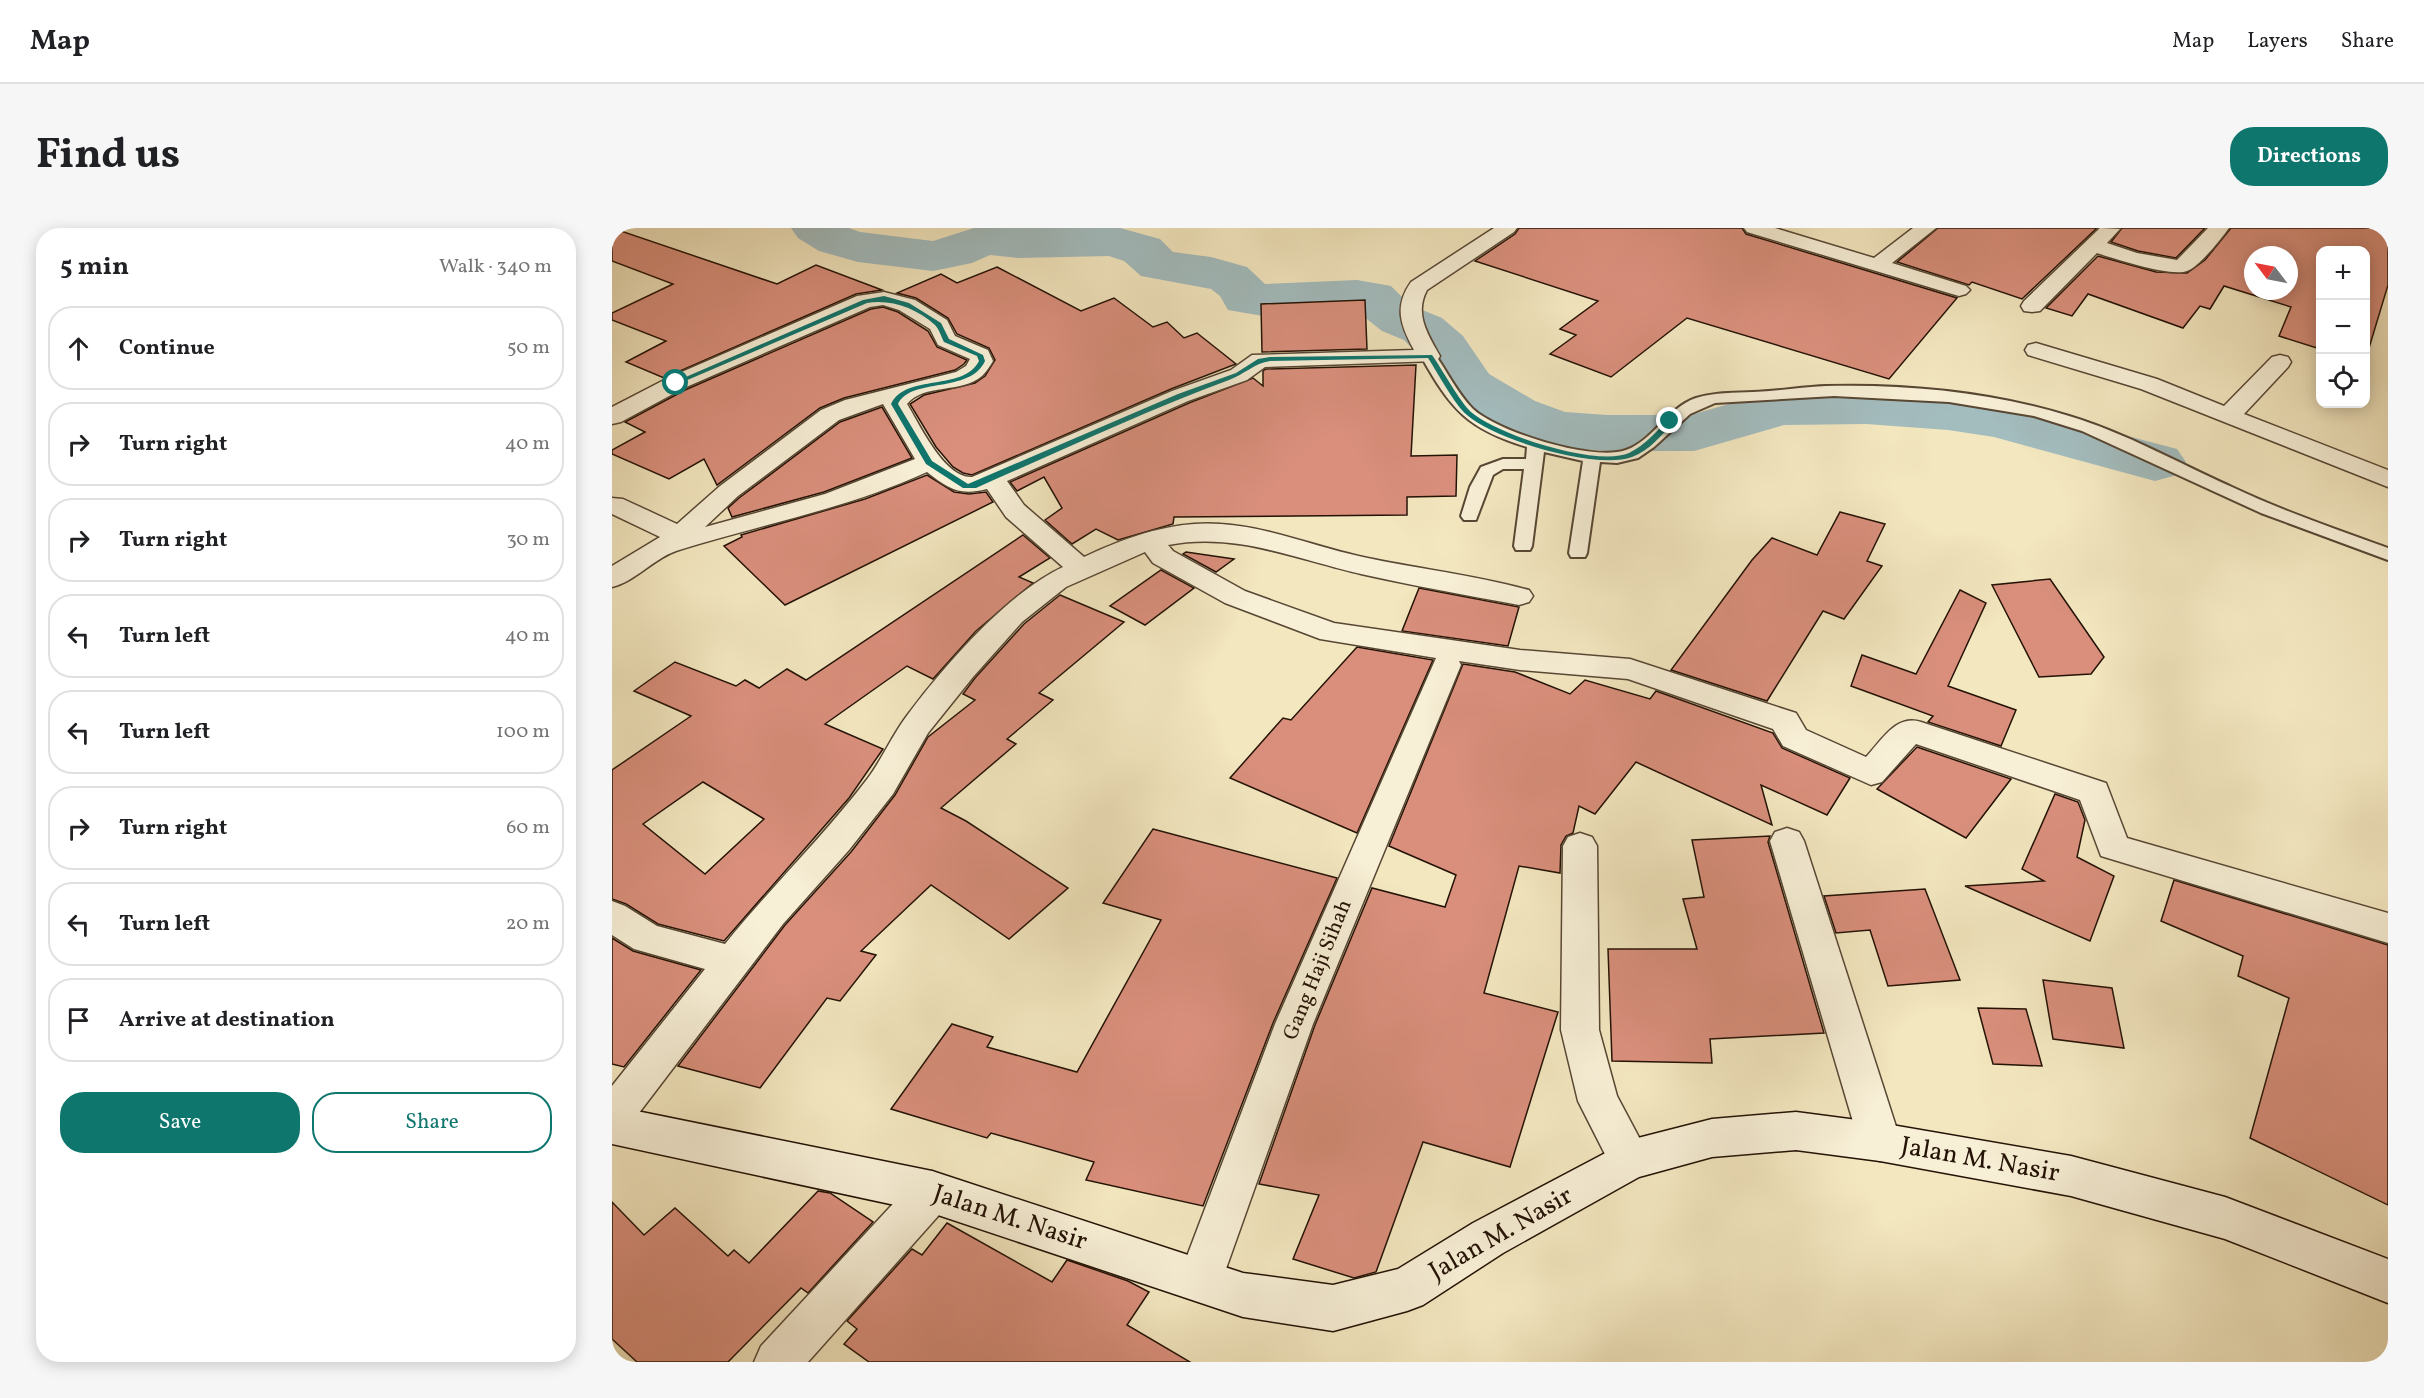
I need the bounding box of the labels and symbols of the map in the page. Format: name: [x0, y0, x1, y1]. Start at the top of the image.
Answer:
north arrow: [2244, 246, 2298, 300]
route start: [662, 369, 688, 395]
route end: [1656, 407, 1682, 433]
street label: Gang Haji Sihah: [1277, 895, 1359, 1045]
street label: Jalan M. Nasir: [1898, 1128, 2062, 1192]
street label: Jalan M. Nasir: [928, 1176, 1092, 1260]
street label: Jalan M. Nasir: [1422, 1178, 1580, 1290]

